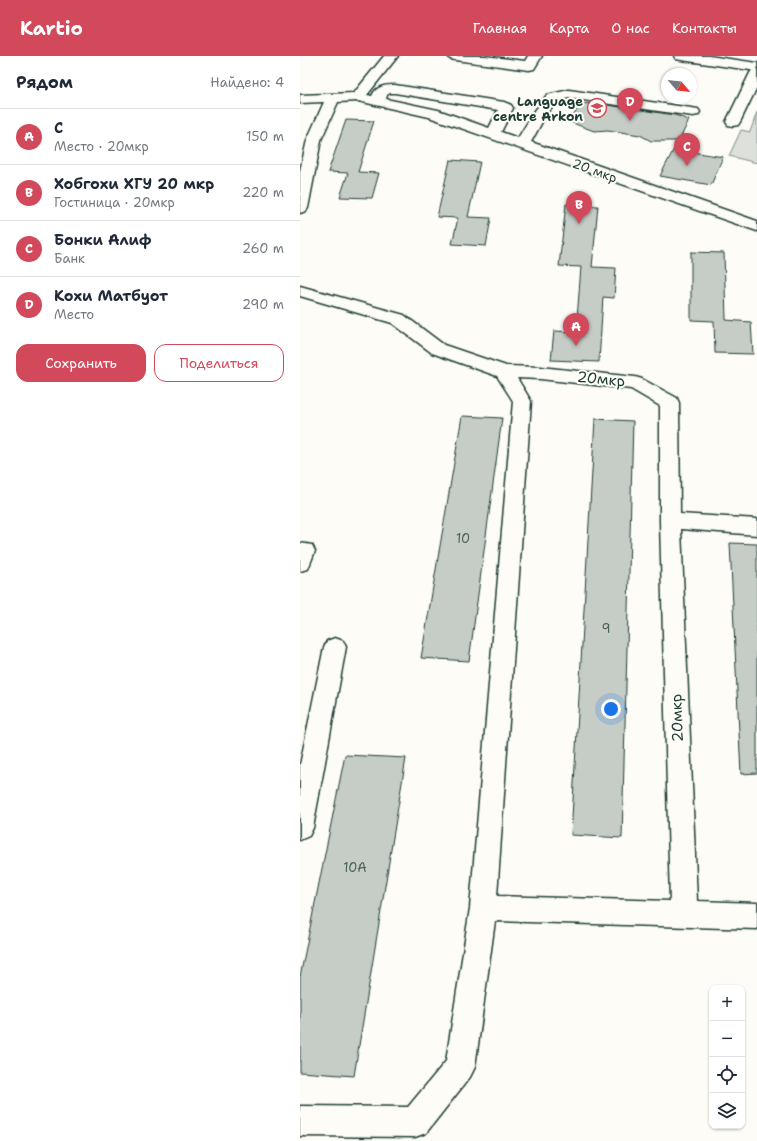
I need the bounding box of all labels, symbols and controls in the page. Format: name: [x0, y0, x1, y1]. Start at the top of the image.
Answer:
text: Kartio: [20, 16, 83, 41]
text: Главная: [473, 19, 527, 37]
text: Карта: [549, 19, 589, 37]
text: О нас: [611, 19, 650, 37]
text: Контакты: [672, 19, 737, 37]
north arrow: [661, 68, 697, 104]
text: Рядом: [16, 71, 73, 93]
text: Найдено: 4: [210, 74, 284, 91]
pin: D: [617, 88, 643, 121]
place label: Language centre Arkon: [493, 93, 583, 125]
school or university icon: Language centre Arkon: [586, 97, 608, 119]
text: С: [54, 118, 63, 138]
text: A: [24, 128, 34, 145]
text: 150 m: [246, 128, 284, 145]
pin: C: [674, 133, 700, 166]
text: Место · 20мкр: [54, 138, 149, 155]
street label: 20 мкр: [570, 155, 620, 186]
text: Хобгохи ХГУ 20 мкр: [54, 174, 214, 194]
text: B: [25, 184, 33, 201]
text: 220 m: [242, 184, 284, 201]
pin: B: [566, 191, 592, 224]
text: Гостиница · 20мкр: [54, 194, 175, 211]
text: Бонки Алиф: [54, 230, 151, 250]
text: C: [25, 240, 33, 257]
text: 260 m: [242, 240, 284, 257]
text: Банк: [54, 250, 85, 267]
text: Кохи Матбуот: [54, 286, 168, 306]
text: D: [24, 296, 34, 313]
text: 290 m: [242, 296, 284, 313]
text: Место: [54, 306, 94, 323]
pin: A: [563, 313, 589, 346]
button: Сохранить: [16, 344, 146, 382]
button: Поделиться: [154, 344, 284, 382]
street label: 20мкр: [576, 367, 626, 391]
house number: 10: [456, 530, 470, 547]
house number: 9: [601, 620, 611, 637]
street label: 20мкр: [666, 693, 688, 743]
your location: [601, 699, 621, 719]
house number: 10А: [343, 859, 367, 876]
map controls: [709, 985, 745, 1129]
button: +: [709, 985, 745, 1021]
button: −: [709, 1021, 745, 1057]
button: locate: [709, 1057, 745, 1093]
button: layers: [709, 1093, 745, 1129]

